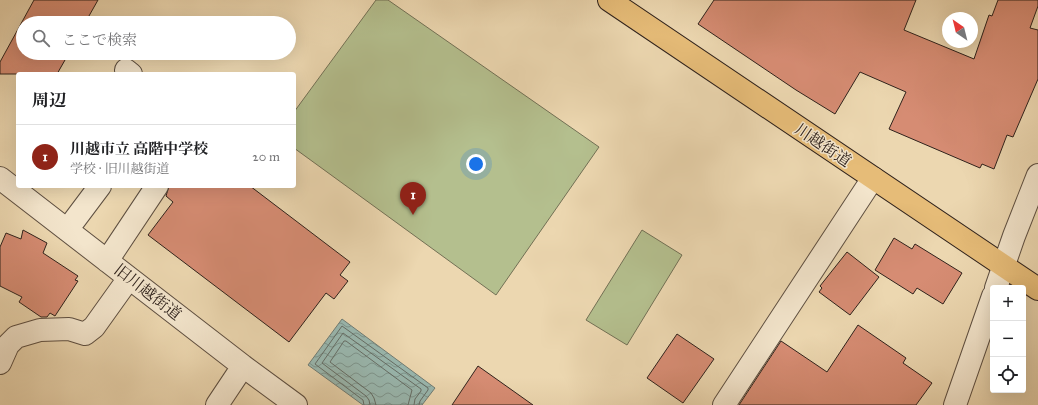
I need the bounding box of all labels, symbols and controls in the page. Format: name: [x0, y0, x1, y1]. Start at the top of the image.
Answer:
north arrow: [942, 12, 978, 48]
search box: [16, 16, 296, 60]
icon: search: [30, 27, 52, 49]
text: ここで検索: [62, 31, 137, 49]
text: 周辺: [32, 90, 66, 111]
street label: 川越街道: [791, 119, 855, 171]
text: 川越市立 高階中学校: [70, 140, 208, 158]
text: 1: [42, 149, 48, 165]
text: 20 m: [252, 149, 280, 165]
your location: [466, 154, 486, 174]
text: 学校 · 旧川越街道: [70, 161, 169, 177]
pin: 1: [400, 182, 426, 215]
street label: 旧川越街道: [111, 260, 185, 324]
map controls: [990, 285, 1026, 393]
button: +: [990, 285, 1026, 321]
button: −: [990, 321, 1026, 357]
button: locate: [990, 357, 1026, 393]

